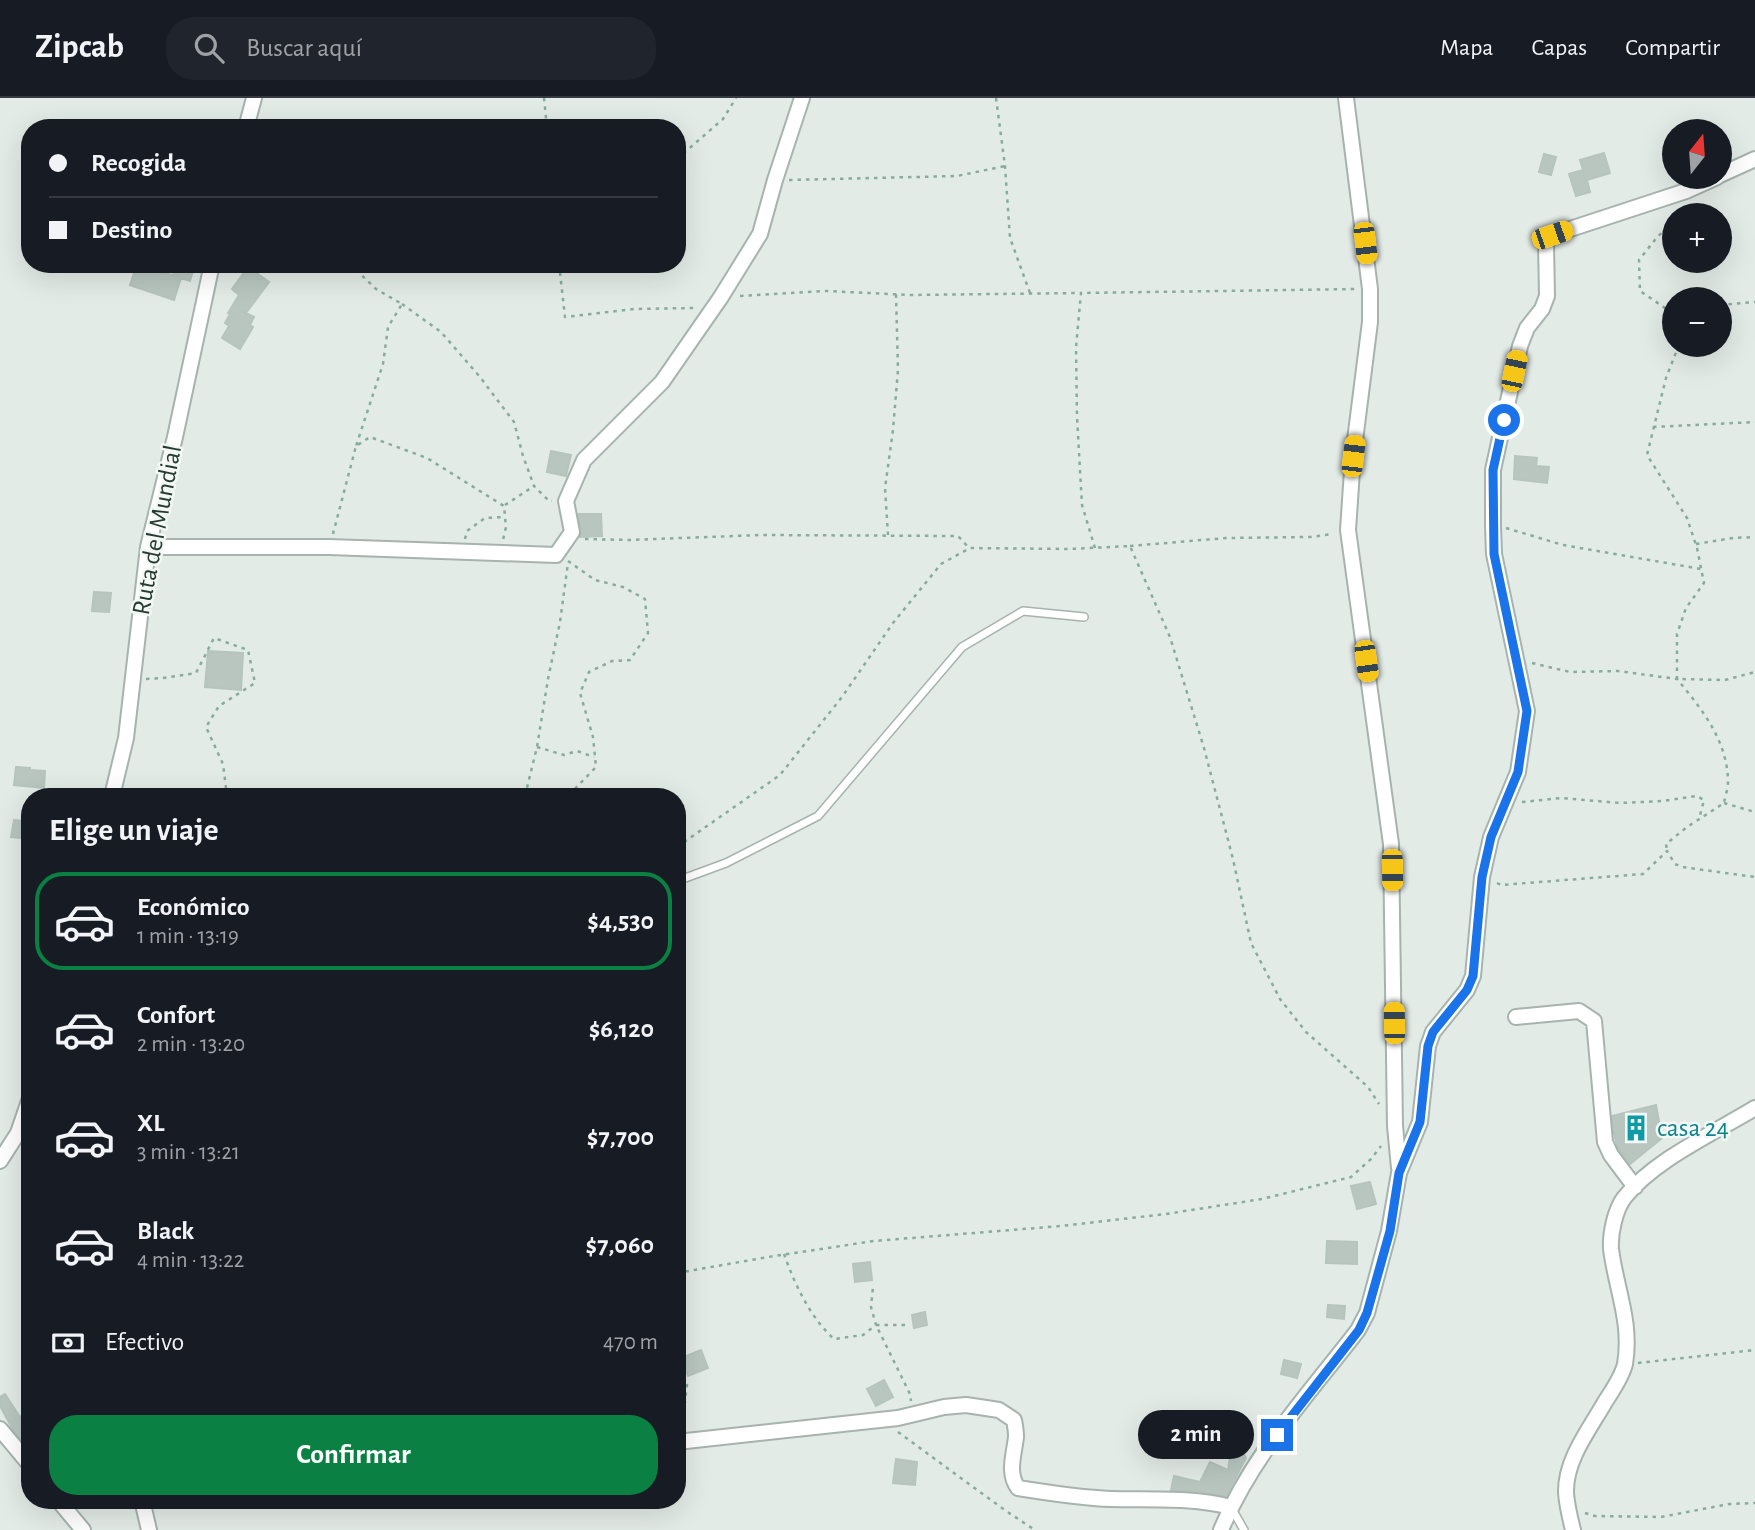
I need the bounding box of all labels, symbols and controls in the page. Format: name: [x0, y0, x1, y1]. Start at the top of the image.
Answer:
search box: [166, 17, 656, 80]
icon: search: [190, 29, 228, 67]
text: Zipcab: [35, 31, 124, 64]
text: Buscar aquí: [246, 35, 362, 61]
text: Mapa: [1440, 36, 1493, 60]
text: Capas: [1531, 36, 1587, 60]
text: Compartir: [1625, 36, 1720, 60]
north arrow: [1662, 119, 1732, 189]
map controls: [1662, 119, 1732, 357]
text: Recogida: [91, 150, 187, 176]
button: +: [1662, 203, 1732, 273]
text: Destino: [91, 217, 172, 243]
car: [1529, 218, 1576, 252]
car: [1353, 221, 1378, 265]
button: −: [1662, 287, 1732, 357]
car: [1500, 348, 1529, 394]
route start: [1488, 404, 1520, 436]
car: [1341, 434, 1366, 478]
street label: Ruta del Mundial: [128, 443, 186, 617]
car: [1353, 639, 1380, 683]
text: Elige un viaje: [49, 814, 219, 846]
car: [1382, 849, 1403, 891]
icon: car: [53, 890, 116, 953]
text: Económico: [137, 894, 250, 920]
text: $4,530: [587, 908, 654, 934]
text: 1 min · 13:19: [137, 925, 239, 948]
icon: car: [53, 998, 116, 1061]
text: Confort: [137, 1002, 215, 1028]
car: [1384, 1002, 1405, 1044]
text: $6,120: [589, 1016, 654, 1042]
text: 2 min · 13:20: [137, 1033, 245, 1056]
icon: car: [53, 1106, 116, 1169]
text: XL: [137, 1110, 164, 1136]
building icon: casa 24: [1621, 1113, 1651, 1143]
place label: casa 24: [1657, 1115, 1729, 1141]
text: $7,700: [587, 1124, 654, 1150]
text: 3 min · 13:21: [137, 1141, 240, 1164]
icon: car: [53, 1214, 116, 1277]
text: Black: [137, 1218, 194, 1244]
text: $7,060: [585, 1232, 654, 1258]
text: 4 min · 13:22: [137, 1249, 244, 1272]
icon: cash: [49, 1324, 87, 1362]
text: Efectivo: [105, 1329, 184, 1355]
text: 470 m: [603, 1331, 658, 1354]
callout: 2 min: [1137, 1410, 1252, 1460]
button: Confirmar: [49, 1415, 658, 1495]
route end: [1261, 1419, 1293, 1451]
text: 2 min: [1170, 1423, 1222, 1446]

